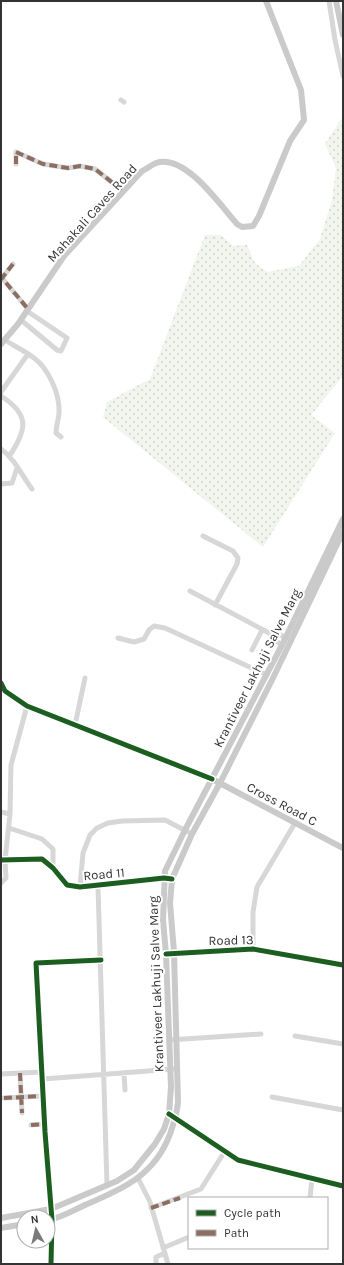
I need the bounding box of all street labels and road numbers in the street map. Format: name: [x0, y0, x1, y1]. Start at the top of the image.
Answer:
street label: Mahakali Caves Road: [44, 161, 140, 265]
street label: Krantiveer Lakhuji Salve Marg: [210, 585, 304, 750]
street label: Cross Road C: [244, 779, 320, 829]
street label: Road 11: [83, 865, 125, 883]
street label: Krantiveer Lakhuji Salve Marg: [145, 895, 167, 1072]
street label: Road 13: [208, 932, 254, 948]

